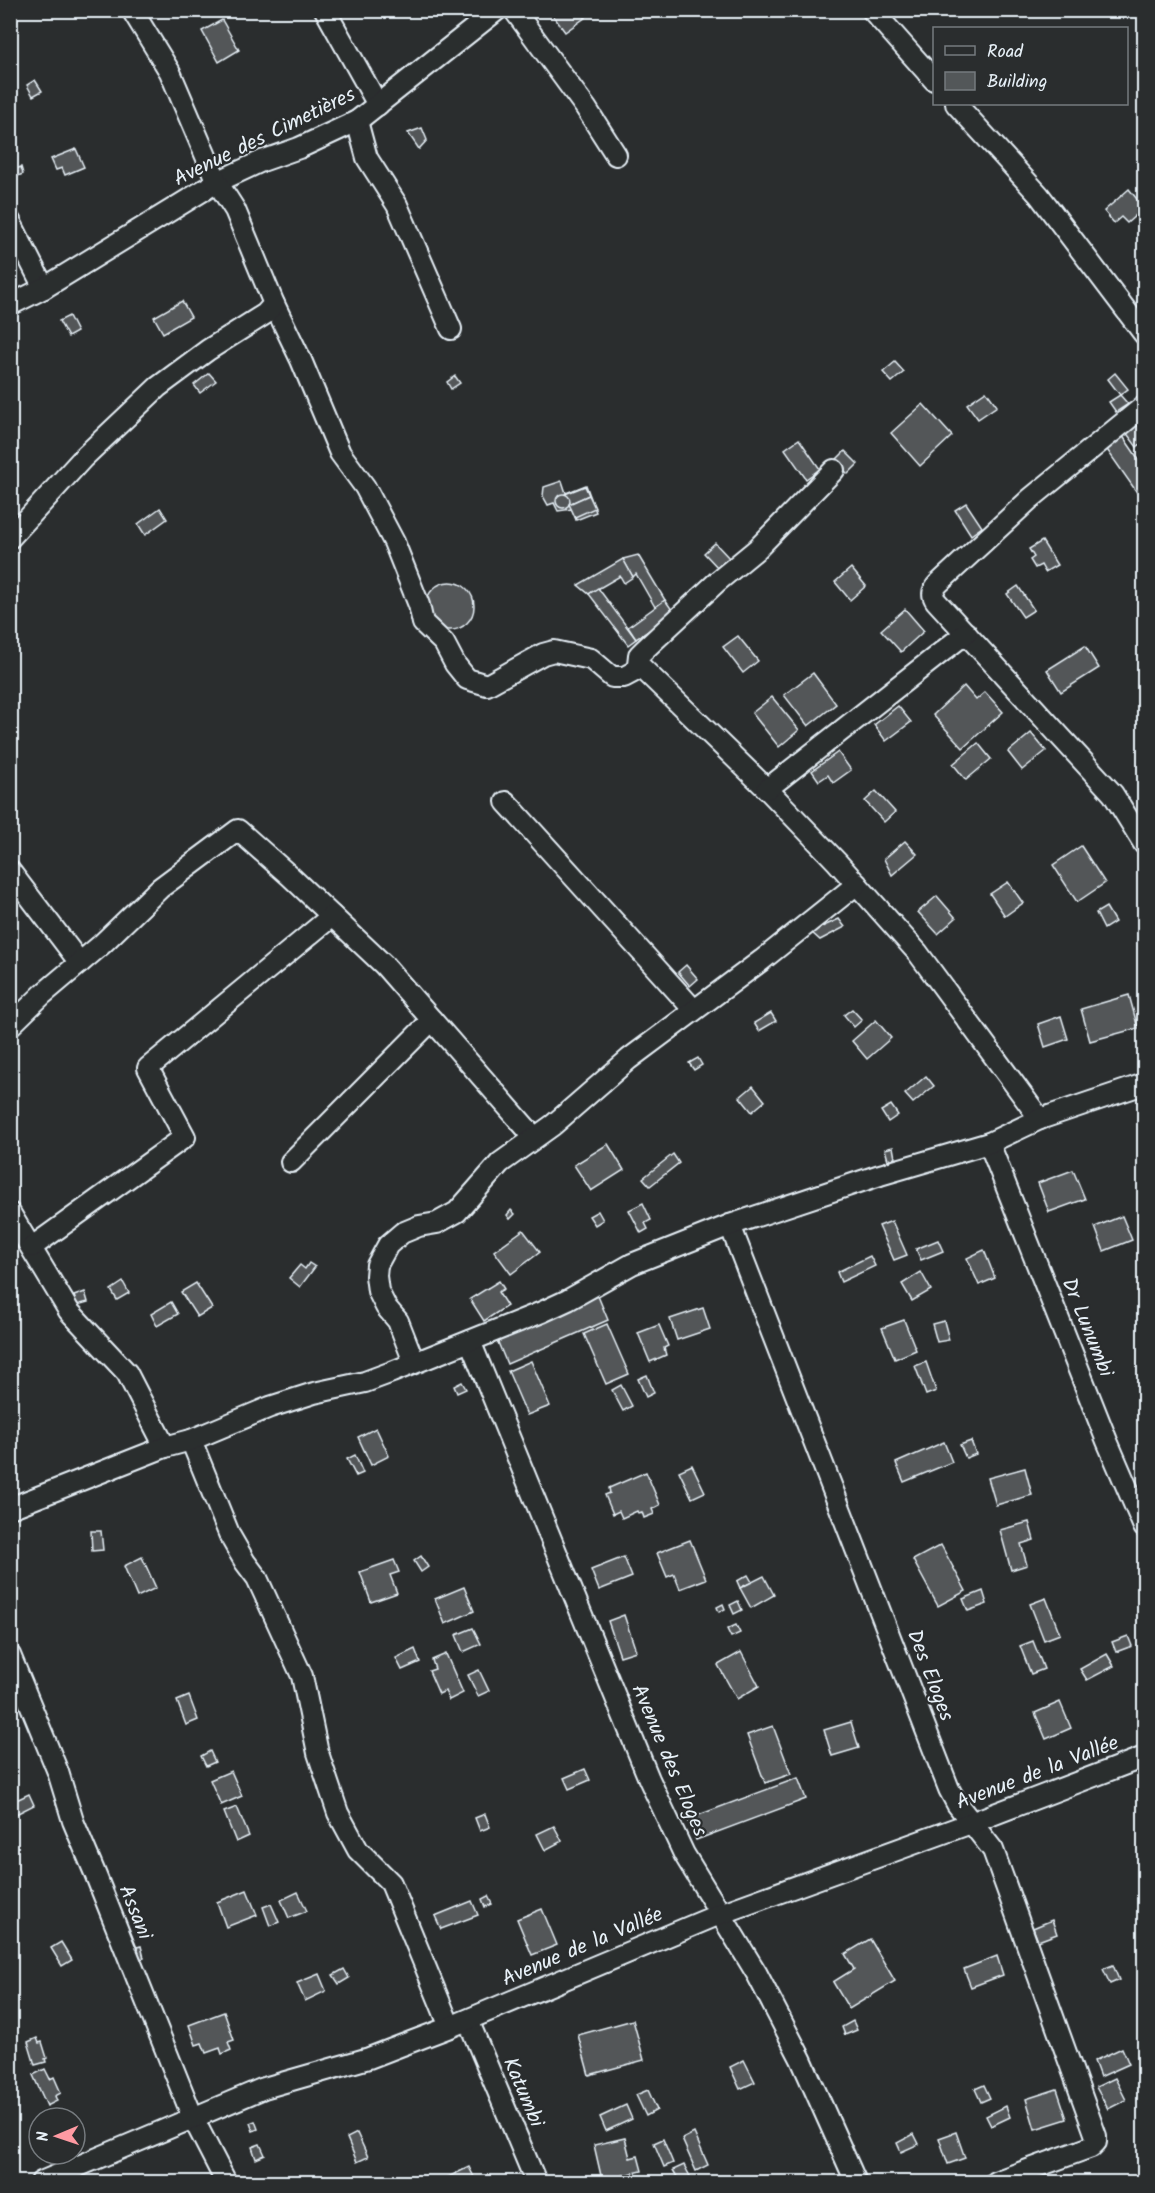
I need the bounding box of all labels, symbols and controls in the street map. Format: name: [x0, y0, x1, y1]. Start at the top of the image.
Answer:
legend: [933, 27, 1128, 105]
text: Road: [987, 38, 1024, 67]
text: Building: [987, 68, 1047, 97]
street label: Avenue des Cimetières: [168, 79, 361, 196]
street label: Dr Lunumbi: [1052, 1273, 1122, 1383]
street label: Des Eloges: [897, 1625, 962, 1726]
street label: Avenue des Eloges: [622, 1679, 716, 1842]
street label: Avenue de la Vallée: [951, 1727, 1124, 1820]
street label: Assani: [109, 1880, 161, 1946]
street label: Avenue de la Vallée: [497, 1898, 669, 1996]
street label: Katumbi: [493, 2052, 553, 2134]
north arrow: [27, 2106, 87, 2166]
text: N: [31, 2131, 56, 2142]

